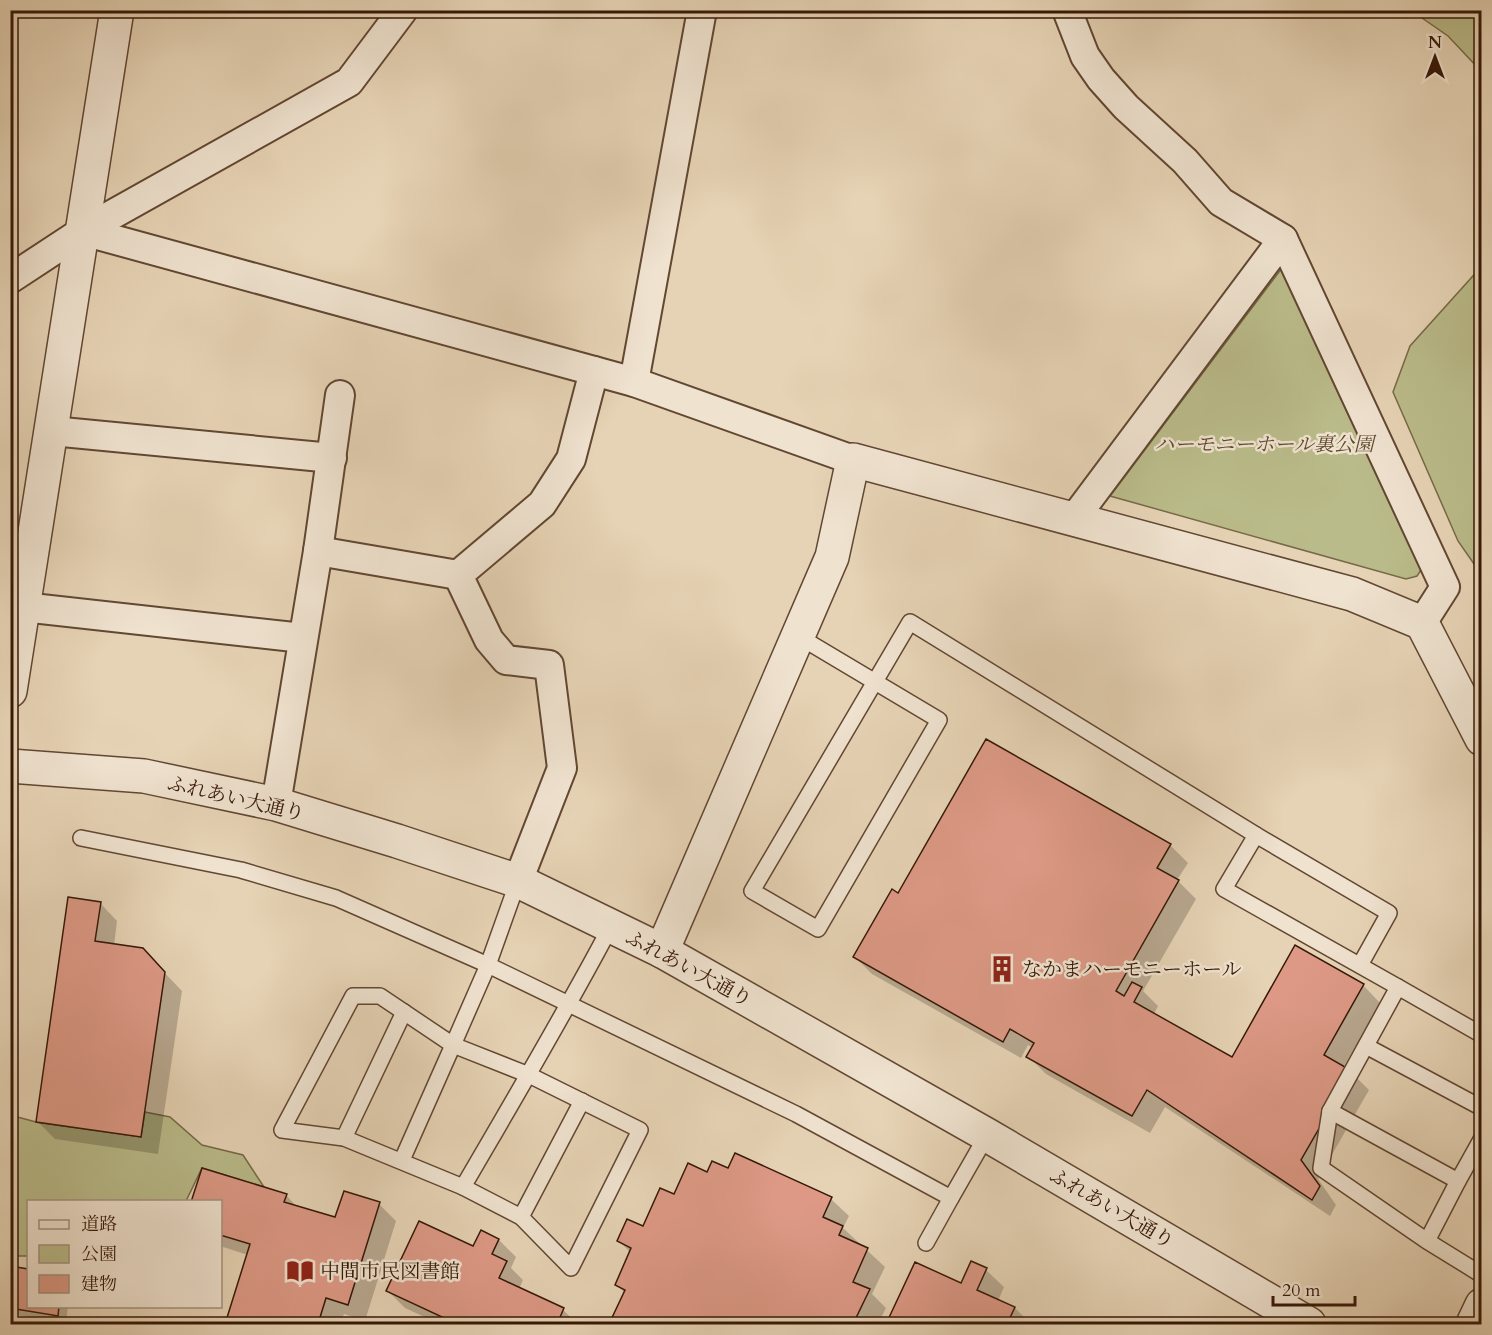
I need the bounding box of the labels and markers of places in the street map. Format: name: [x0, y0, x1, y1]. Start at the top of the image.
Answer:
building icon: なかまハーモニーホール: [987, 954, 1017, 984]
place label: なかまハーモニーホール: [1022, 956, 1242, 983]
library icon: 中間市民図書館: [285, 1256, 315, 1286]
place label: 中間市民図書館: [320, 1258, 460, 1285]

